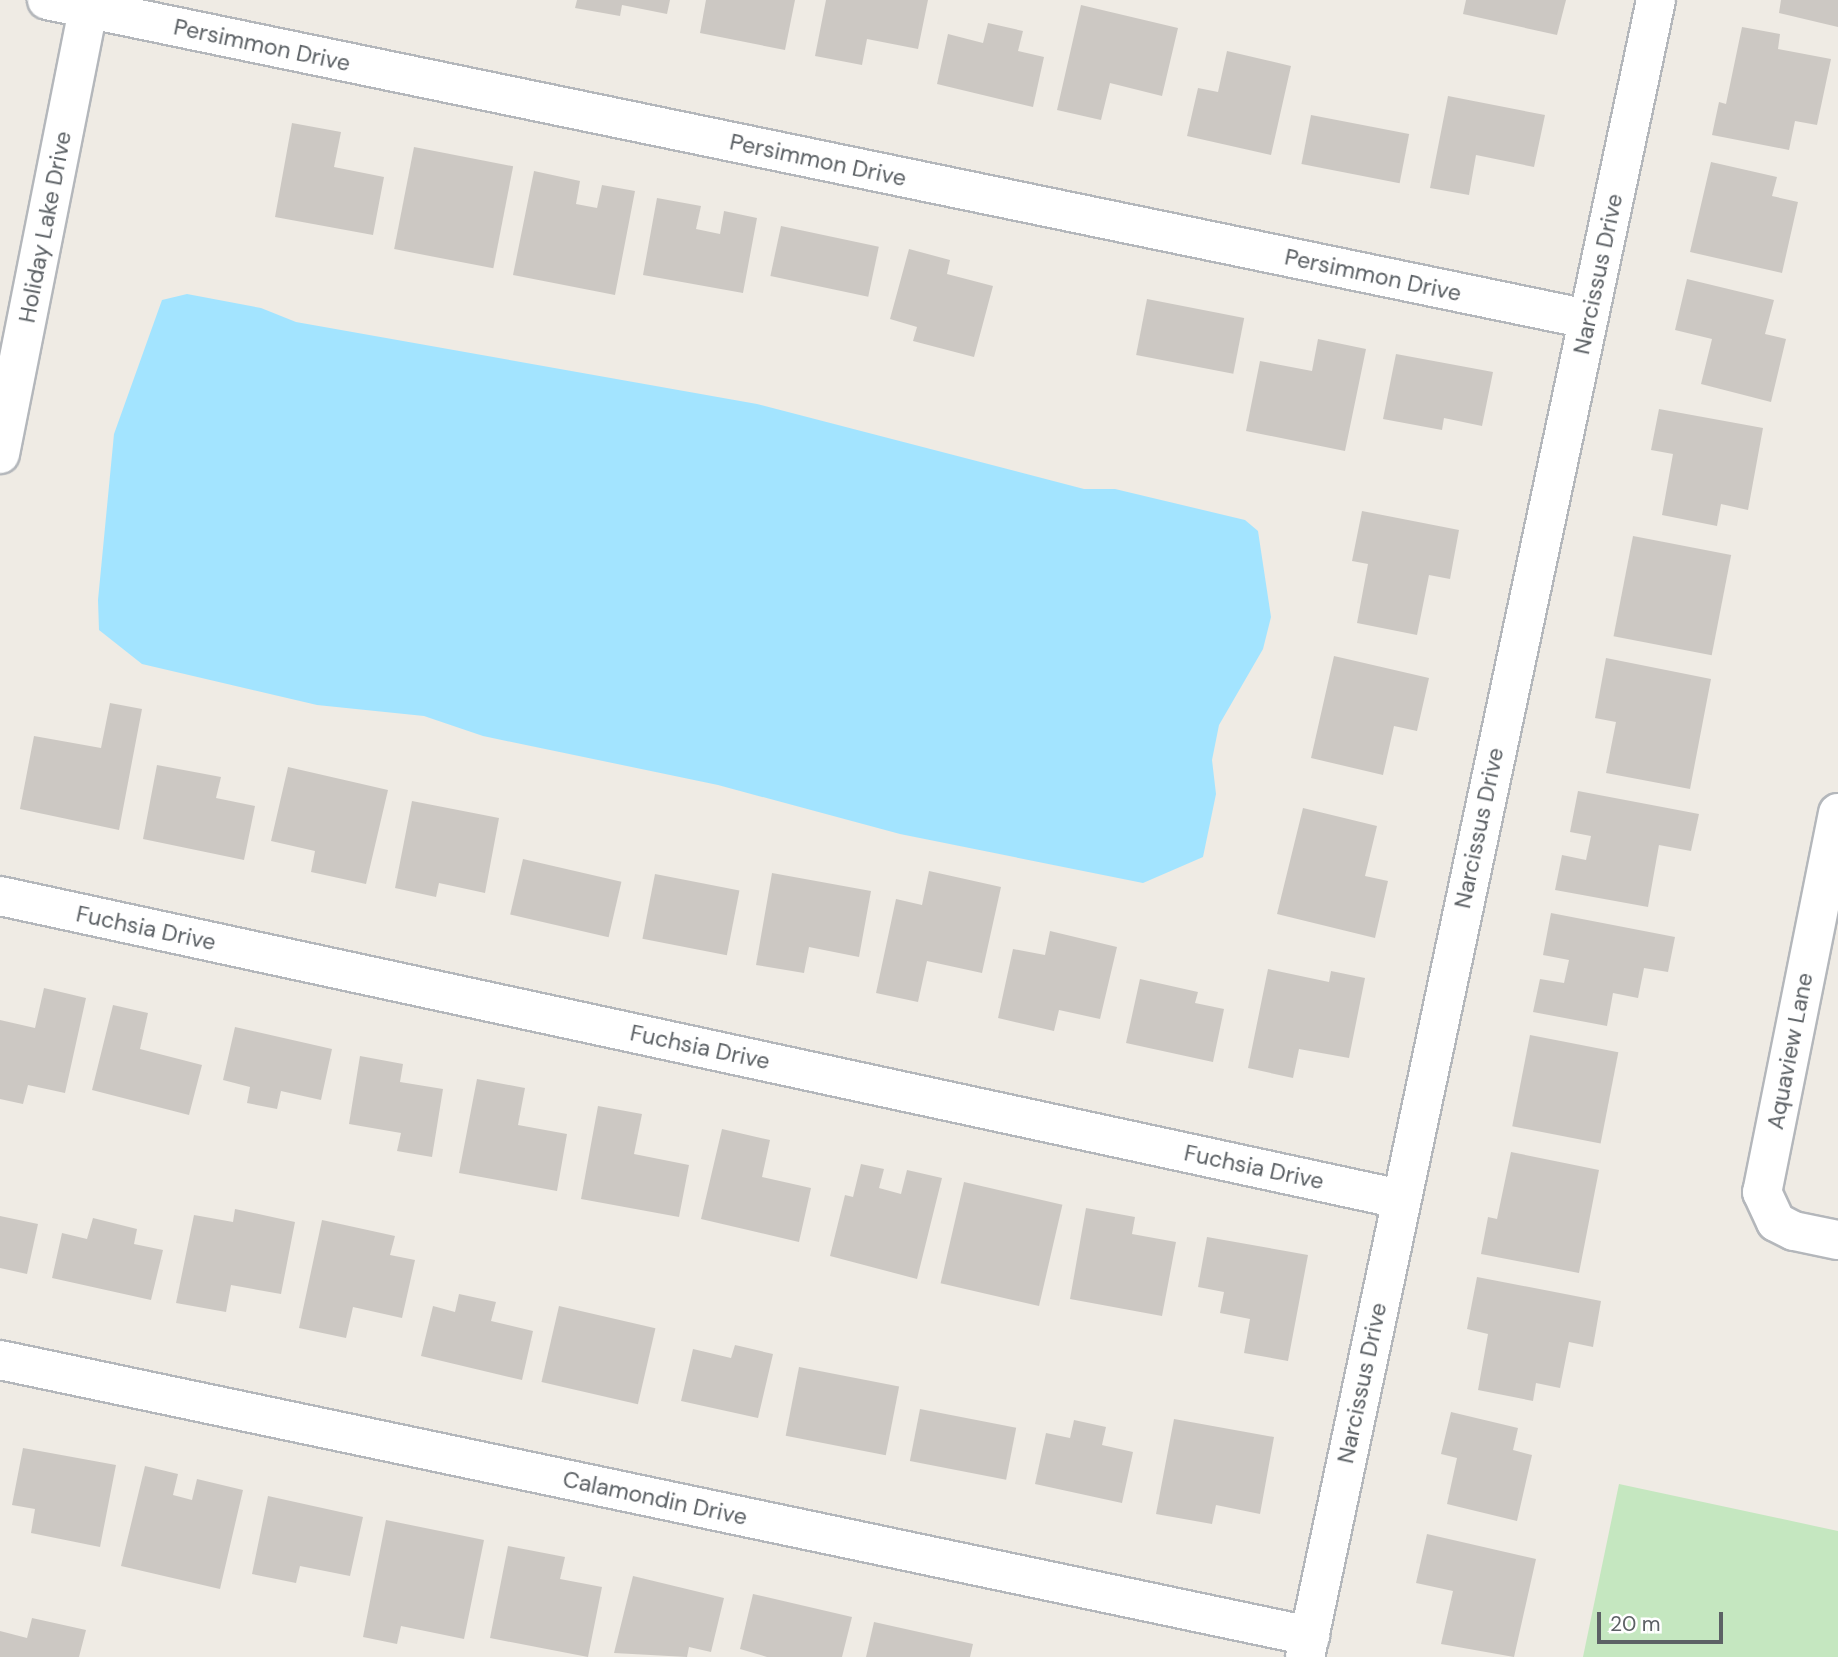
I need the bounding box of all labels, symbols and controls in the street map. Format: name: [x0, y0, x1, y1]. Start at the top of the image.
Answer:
street label: Persimmon Drive: [171, 13, 353, 77]
street label: Persimmon Drive: [727, 128, 909, 192]
street label: Holiday Lake Drive: [13, 129, 77, 325]
street label: Narcissus Drive: [1567, 191, 1629, 357]
street label: Persimmon Drive: [1282, 243, 1464, 307]
street label: Narcissus Drive: [1448, 745, 1510, 911]
street label: Fuchsia Drive: [74, 900, 218, 956]
street label: Aquaview Lane: [1761, 970, 1819, 1132]
street label: Fuchsia Drive: [628, 1019, 772, 1075]
street label: Fuchsia Drive: [1182, 1139, 1326, 1195]
street label: Narcissus Drive: [1331, 1300, 1393, 1466]
street label: Calamondin Drive: [560, 1465, 750, 1531]
scale bar: [1600, 1598, 1726, 1642]
text: 20 m: [1610, 1610, 1661, 1638]

